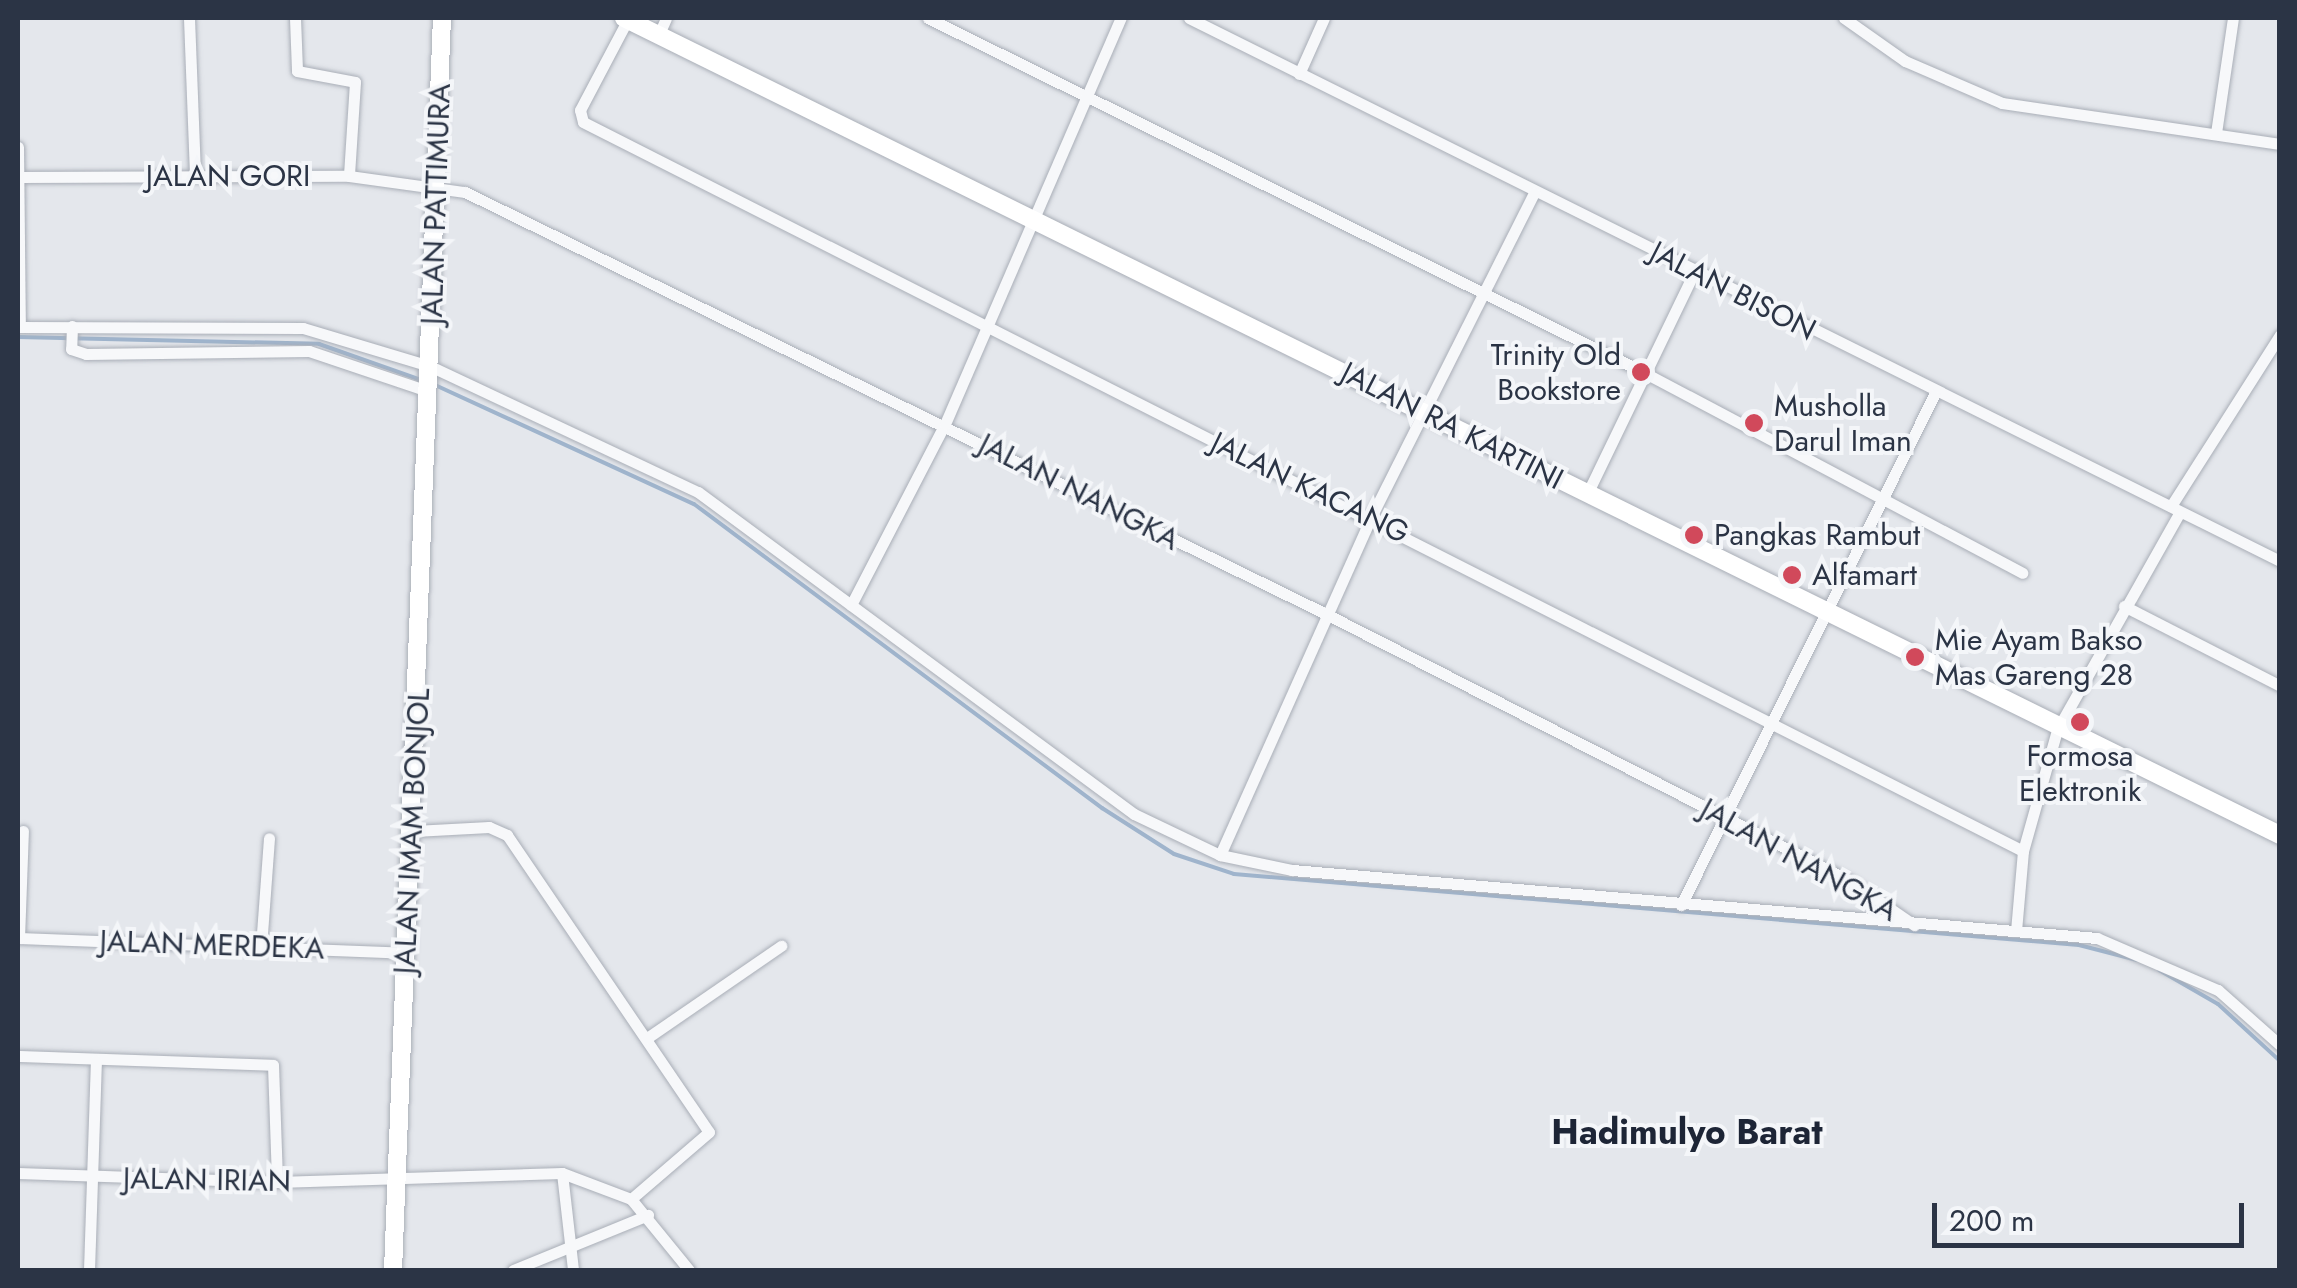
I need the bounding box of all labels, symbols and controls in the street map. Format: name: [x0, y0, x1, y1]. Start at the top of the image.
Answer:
street label: JALAN PATTIMURA: [414, 83, 458, 325]
street label: JALAN GORI: [146, 158, 310, 194]
street label: JALAN BISON: [1644, 234, 1822, 348]
place label: Trinity Old Bookstore: [1491, 337, 1621, 408]
street label: JALAN RA KARTINI: [1335, 354, 1569, 498]
marker: Trinity Old Bookstore: [1630, 361, 1652, 383]
place label: Musholla Darul Iman: [1774, 388, 1912, 458]
marker: Musholla Darul Iman: [1743, 412, 1765, 434]
street label: JALAN KACANG: [1205, 425, 1415, 551]
street label: JALAN NANGKA: [973, 426, 1185, 558]
place label: Pangkas Rambut: [1714, 517, 1920, 553]
marker: Pangkas Rambut: [1683, 524, 1705, 546]
place label: Alfamart: [1812, 557, 1917, 593]
marker: Alfamart: [1781, 564, 1803, 586]
place label: Mie Ayam Bakso Mas Gareng 28: [1935, 622, 2143, 692]
marker: Mie Ayam Bakso Mas Gareng 28: [1904, 646, 1926, 668]
street label: JALAN IMAM BONJOL: [387, 687, 437, 975]
marker: Formosa Elektronik: [2069, 711, 2091, 733]
place label: Formosa Elektronik: [2019, 738, 2141, 808]
street label: JALAN NANGKA: [1694, 791, 1904, 929]
street label: JALAN MERDEKA: [99, 923, 325, 967]
district label: Hadimulyo Barat: [1551, 1111, 1823, 1153]
street label: JALAN IRIAN: [123, 1161, 291, 1199]
scale bar: [1937, 1183, 2250, 1245]
text: 200 m: [1949, 1199, 2034, 1242]

